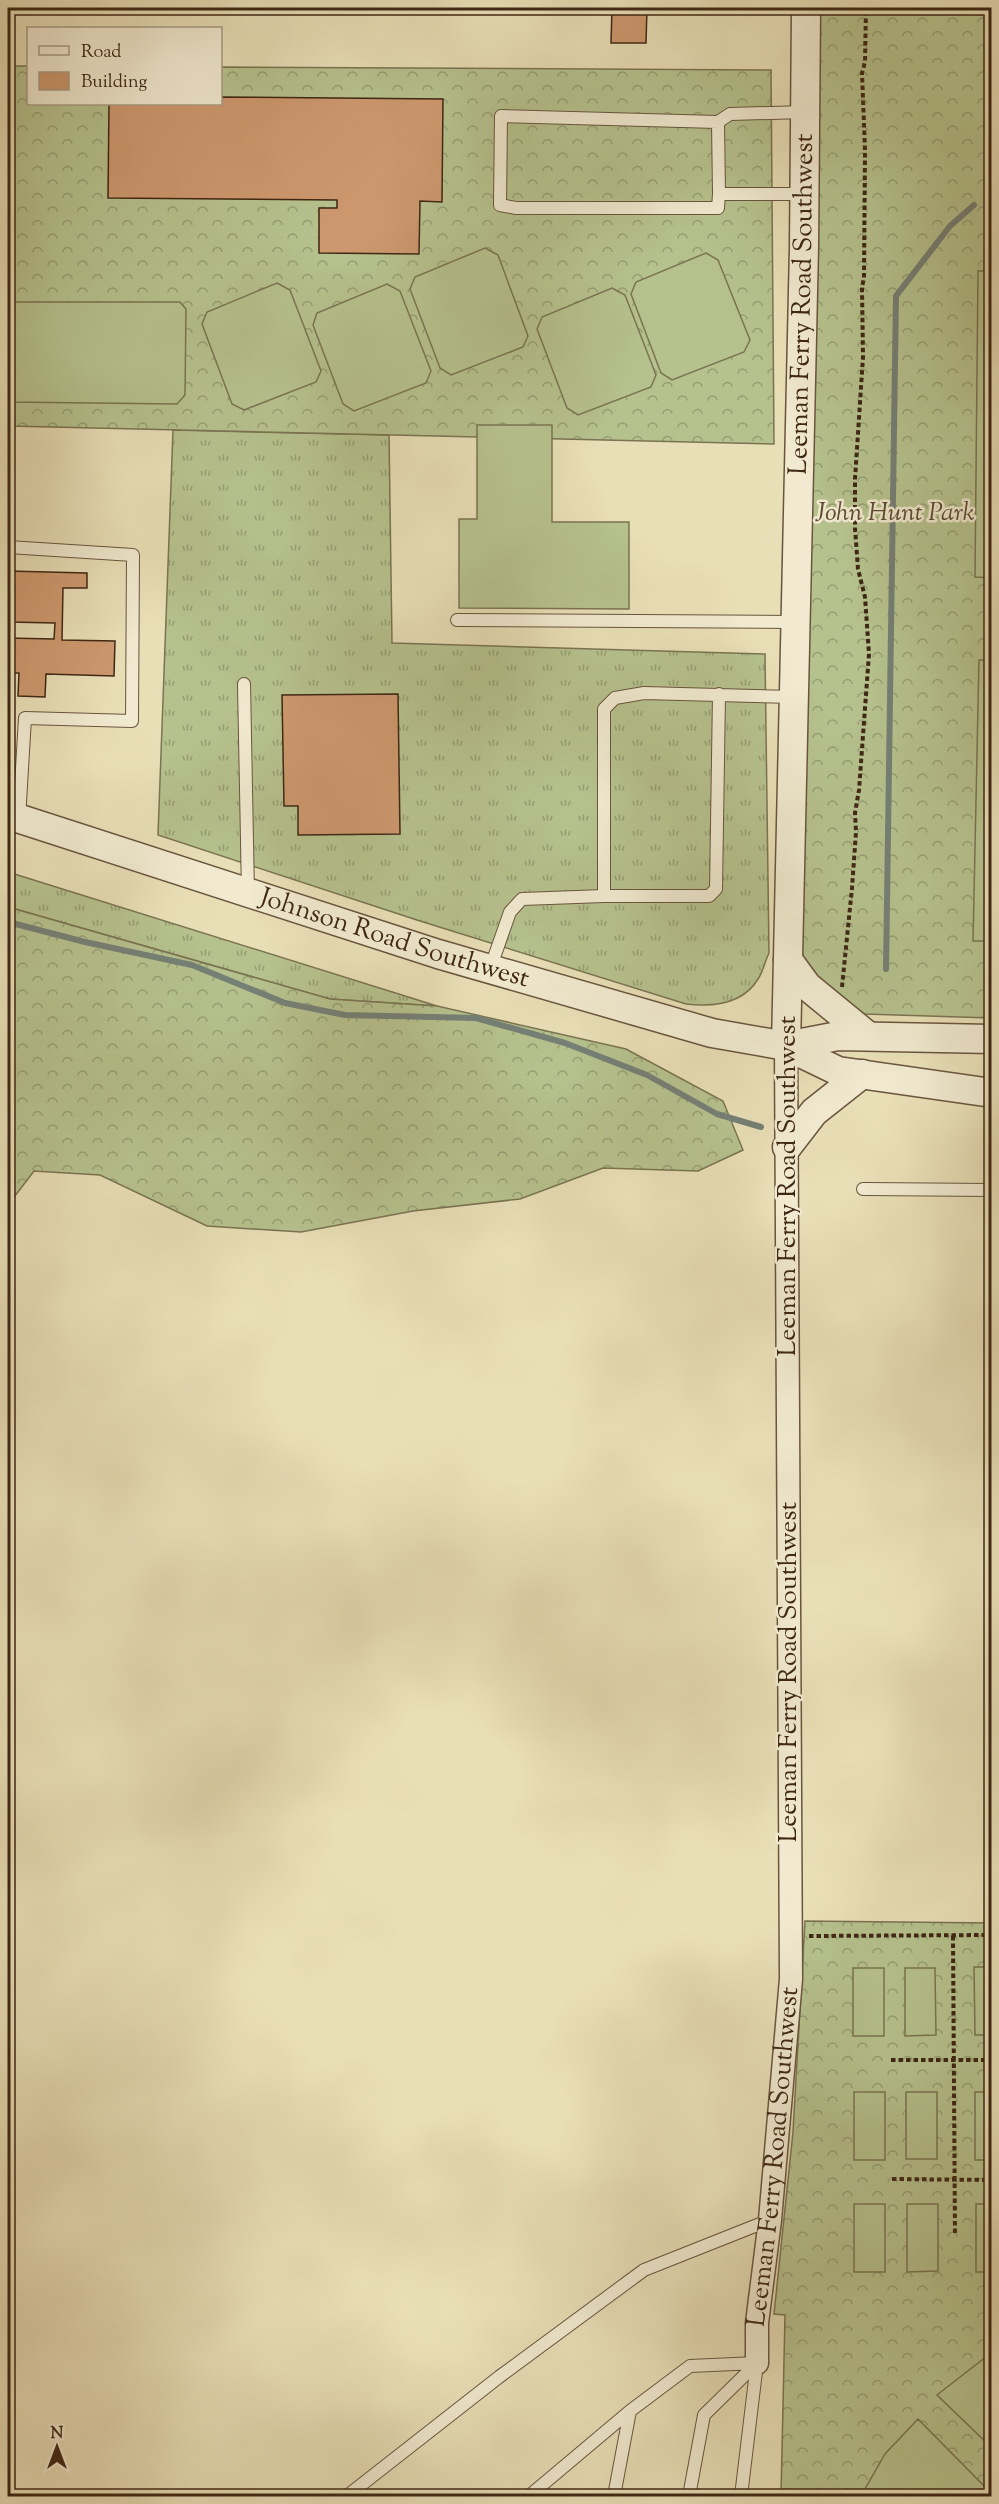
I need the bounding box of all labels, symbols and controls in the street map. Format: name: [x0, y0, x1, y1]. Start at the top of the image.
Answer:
legend: [27, 27, 222, 105]
text: Road: [81, 40, 121, 66]
text: Building: [81, 70, 147, 96]
street label: Leeman Ferry Road Southwest: [780, 133, 823, 475]
park label: John Hunt Park: [815, 495, 975, 532]
street label: Johnson Road Southwest: [253, 879, 534, 998]
street label: Leeman Ferry Road Southwest: [770, 1015, 807, 1356]
street label: Leeman Ferry Road Southwest: [771, 1501, 808, 1842]
street label: Leeman Ferry Road Southwest: [738, 1985, 809, 2329]
north arrow: [27, 2417, 87, 2477]
text: N: [51, 2423, 64, 2446]

